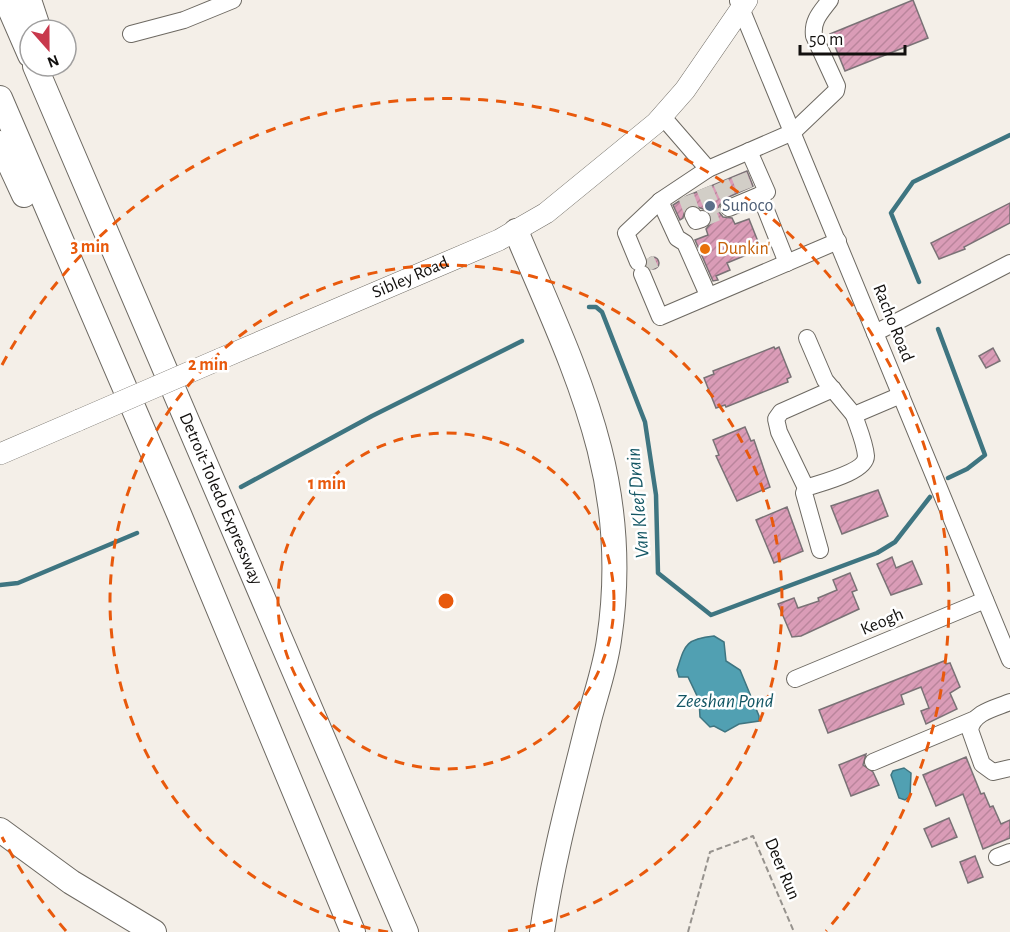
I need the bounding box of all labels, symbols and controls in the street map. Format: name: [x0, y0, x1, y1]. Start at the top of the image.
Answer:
north arrow: [18, 18, 78, 78]
scale bar: [800, 18, 905, 56]
text: 50 m: [809, 31, 843, 49]
text: N: [45, 52, 61, 71]
place label: Sunoco: [722, 197, 774, 215]
marker: Sunoco: [703, 199, 717, 213]
text: 3 min: [70, 238, 110, 256]
place label: Dunkin': [717, 240, 771, 258]
marker: Dunkin': [698, 242, 712, 256]
street label: Sibley Road: [369, 254, 451, 302]
street label: Racho Road: [869, 282, 917, 364]
text: 2 min: [188, 356, 228, 374]
street label: Detroit-Toledo Expressway: [176, 410, 265, 588]
water label: Van Kleef Drain: [623, 447, 653, 559]
text: 1 min: [308, 475, 346, 493]
centre of rings: [436, 591, 456, 611]
street label: Keogh: [858, 605, 906, 639]
water label: Zeeshan Pond: [677, 691, 774, 711]
street label: Deer Run: [761, 836, 803, 902]

